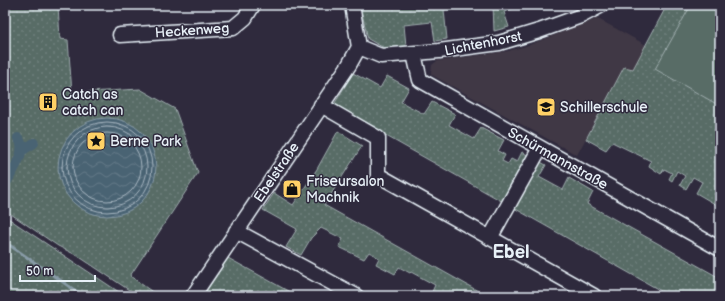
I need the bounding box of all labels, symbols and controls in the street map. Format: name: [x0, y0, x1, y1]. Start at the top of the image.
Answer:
street label: Heckenweg: [154, 19, 230, 42]
street label: Lichtenhorst: [443, 28, 524, 59]
place label: Catch as catch can: [62, 86, 124, 119]
building icon: Catch as catch can: [37, 91, 59, 113]
school or university icon: Schillerschule: [535, 96, 557, 118]
place label: Schillerschule: [560, 99, 648, 116]
street label: Schürmannstraße: [505, 124, 611, 193]
place icon: Berne Park: [85, 130, 107, 152]
place label: Berne Park: [110, 133, 181, 150]
street label: Ebelstraße: [250, 139, 303, 205]
place label: Friseursalon Machnik: [306, 173, 385, 206]
shop icon: Friseursalon Machnik: [281, 178, 303, 200]
district label: Ebel: [492, 242, 530, 263]
scale bar: [20, 257, 95, 283]
text: 50 m: [26, 264, 53, 279]

